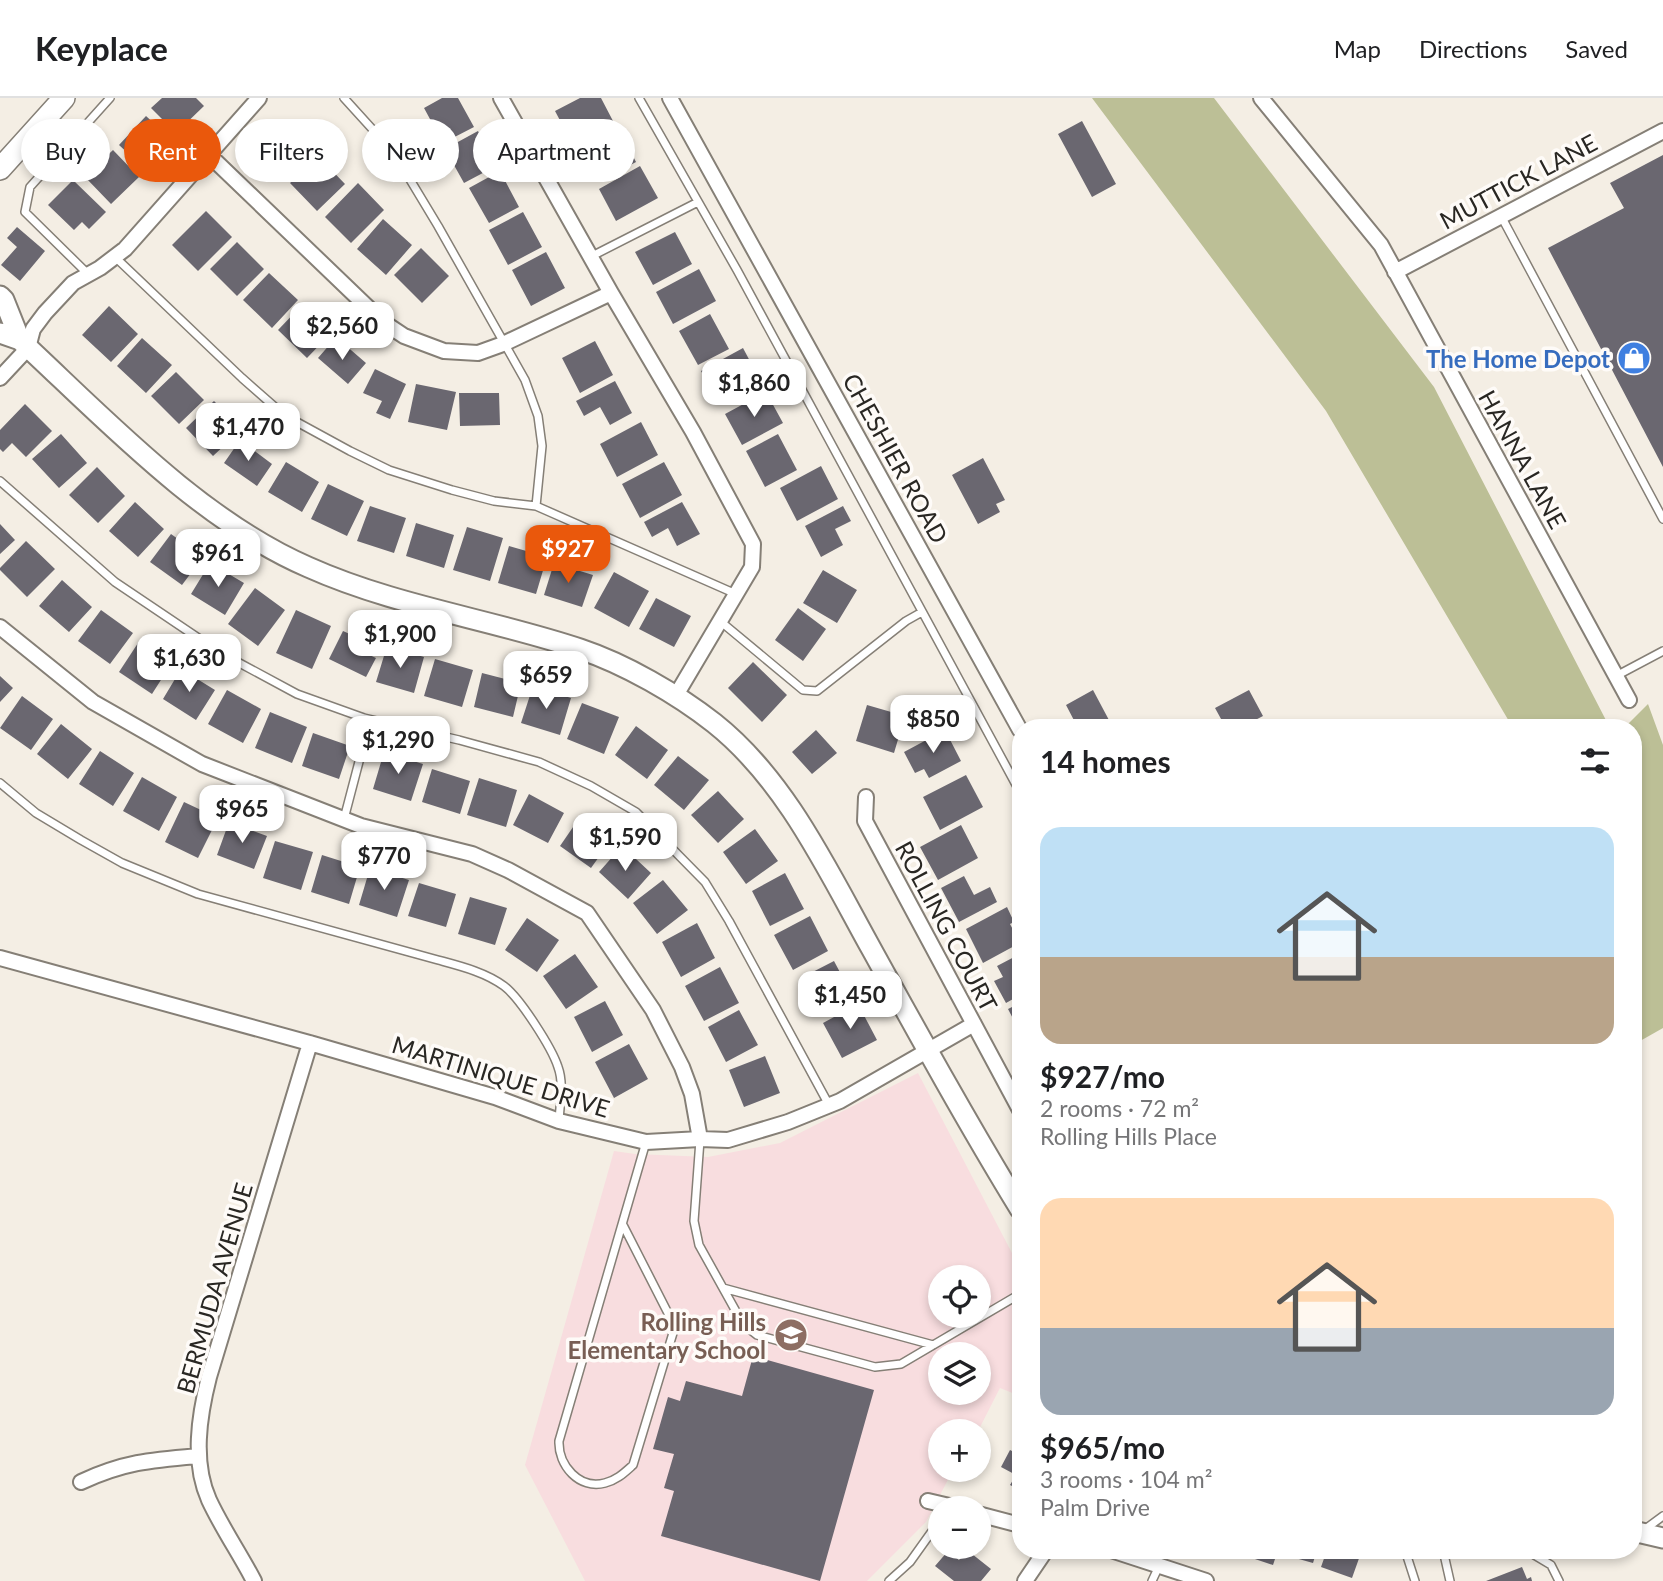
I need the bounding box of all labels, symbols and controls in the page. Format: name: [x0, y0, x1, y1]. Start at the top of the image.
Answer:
text: Keyplace: [35, 28, 168, 68]
text: Map: [1334, 34, 1381, 63]
text: Directions: [1419, 34, 1527, 63]
text: Saved: [1565, 34, 1628, 63]
chip: Buy: [21, 119, 110, 182]
chip: Rent: [124, 119, 221, 182]
chip: Filters: [235, 119, 348, 182]
chip: New: [362, 119, 459, 182]
chip: Apartment: [473, 119, 635, 182]
street label: MUTTICK LANE: [1434, 127, 1602, 235]
pin: $2,560: [285, 302, 399, 362]
text: $2,560: [306, 311, 378, 339]
shop icon: The Home Depot: [1615, 339, 1653, 377]
place label: The Home Depot: [1426, 344, 1610, 373]
pin: $1,860: [697, 360, 811, 419]
text: $1,860: [718, 368, 790, 396]
street label: CHESHIER ROAD: [837, 368, 955, 548]
street label: HANNA LANE: [1473, 385, 1573, 533]
pin: $1,470: [191, 404, 305, 463]
text: $1,470: [212, 412, 284, 440]
pin: $927: [527, 526, 609, 585]
pin: $961: [177, 530, 259, 589]
text: $927: [541, 534, 595, 562]
text: $961: [191, 538, 245, 566]
pin: $1,900: [343, 610, 457, 670]
text: $1,900: [364, 619, 436, 647]
pin: $1,630: [132, 634, 246, 694]
text: $1,630: [153, 643, 225, 671]
pin: $659: [505, 652, 587, 711]
text: $659: [519, 660, 573, 688]
pin: $850: [892, 696, 974, 755]
text: $850: [906, 704, 960, 732]
pin: $1,290: [341, 716, 455, 776]
text: $1,290: [362, 725, 434, 753]
icon: filters: [1576, 742, 1614, 780]
text: 14 homes: [1040, 743, 1171, 779]
pin: $965: [201, 786, 283, 845]
text: $965: [215, 794, 269, 822]
pin: $1,590: [568, 814, 682, 873]
text: $1,590: [589, 822, 661, 850]
pin: $770: [343, 832, 425, 892]
street label: ROLLING COURT: [890, 836, 1004, 1016]
text: $770: [357, 841, 411, 869]
icon: home: [1264, 873, 1390, 999]
pin: $1,450: [793, 972, 907, 1031]
text: $1,450: [814, 980, 886, 1008]
street label: MARTINIQUE DRIVE: [389, 1029, 613, 1123]
text: $927/mo: [1040, 1058, 1165, 1094]
text: 2 rooms · 72 m²: [1040, 1094, 1199, 1122]
text: Rolling Hills Place: [1040, 1122, 1217, 1150]
street label: BERMUDA AVENUE: [170, 1179, 258, 1397]
icon: home: [1264, 1244, 1390, 1370]
map controls: [928, 1265, 991, 1559]
button: locate: [928, 1265, 991, 1328]
place label: Rolling Hills Elementary School: [567, 1307, 766, 1364]
school or university icon: Rolling Hills Elementary School: [772, 1316, 810, 1354]
button: layers: [928, 1342, 991, 1405]
button: +: [928, 1419, 991, 1482]
text: $965/mo: [1040, 1429, 1165, 1465]
text: 3 rooms · 104 m²: [1040, 1465, 1212, 1493]
text: Palm Drive: [1040, 1493, 1150, 1521]
button: −: [928, 1496, 991, 1559]

